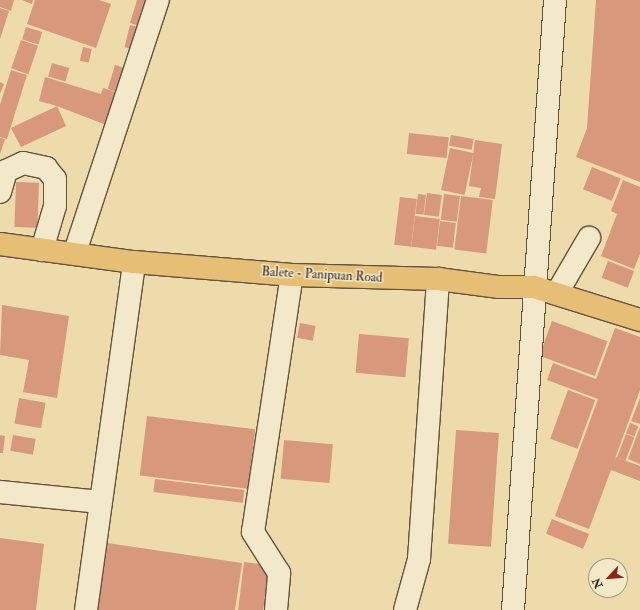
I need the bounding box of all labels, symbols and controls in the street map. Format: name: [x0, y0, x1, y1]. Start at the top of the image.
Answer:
street label: Balete - Panipuan Road: [261, 264, 383, 286]
north arrow: [588, 558, 628, 598]
text: N: [590, 576, 606, 590]

